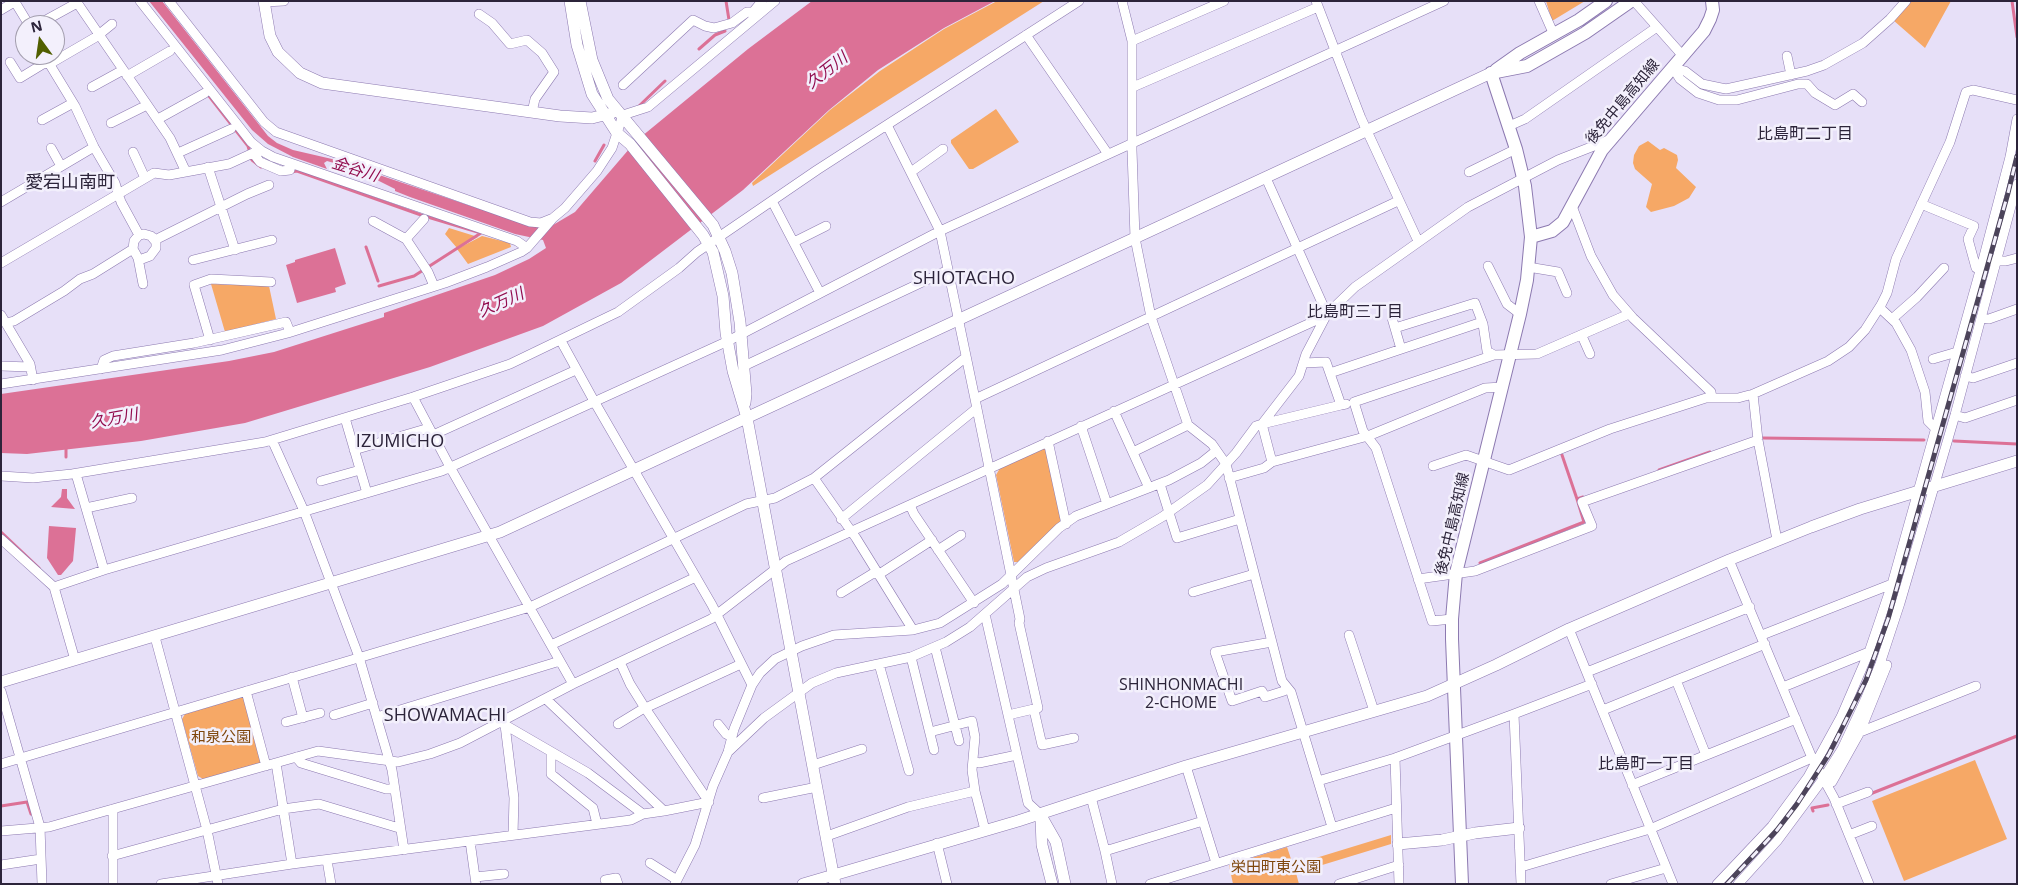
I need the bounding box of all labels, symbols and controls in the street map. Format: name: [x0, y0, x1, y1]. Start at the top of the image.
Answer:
north arrow: [15, 15, 65, 65]
text: N: [29, 15, 44, 37]
water label: 久万川: [802, 49, 852, 93]
street label: 後免中島高知線: [1582, 56, 1664, 148]
district label: 比島町二丁目: [1757, 124, 1853, 144]
water label: 金谷川: [329, 154, 381, 186]
district label: 愛宕山南町: [25, 172, 115, 194]
district label: SHIOTACHO: [907, 268, 1021, 290]
water label: 久万川: [475, 284, 527, 322]
district label: 比島町三丁目: [1307, 302, 1403, 322]
water label: 久万川: [89, 405, 139, 433]
district label: IZUMICHO: [351, 431, 449, 453]
street label: 後免中島高知線: [1432, 471, 1474, 577]
district label: SHINHONMACHI 2-CHOME: [1111, 675, 1251, 713]
district label: SHOWAMACHI: [378, 705, 512, 727]
park label: 和泉公園: [191, 729, 251, 747]
district label: 比島町一丁目: [1598, 754, 1694, 774]
park label: 栄田町東公園: [1231, 859, 1321, 877]

